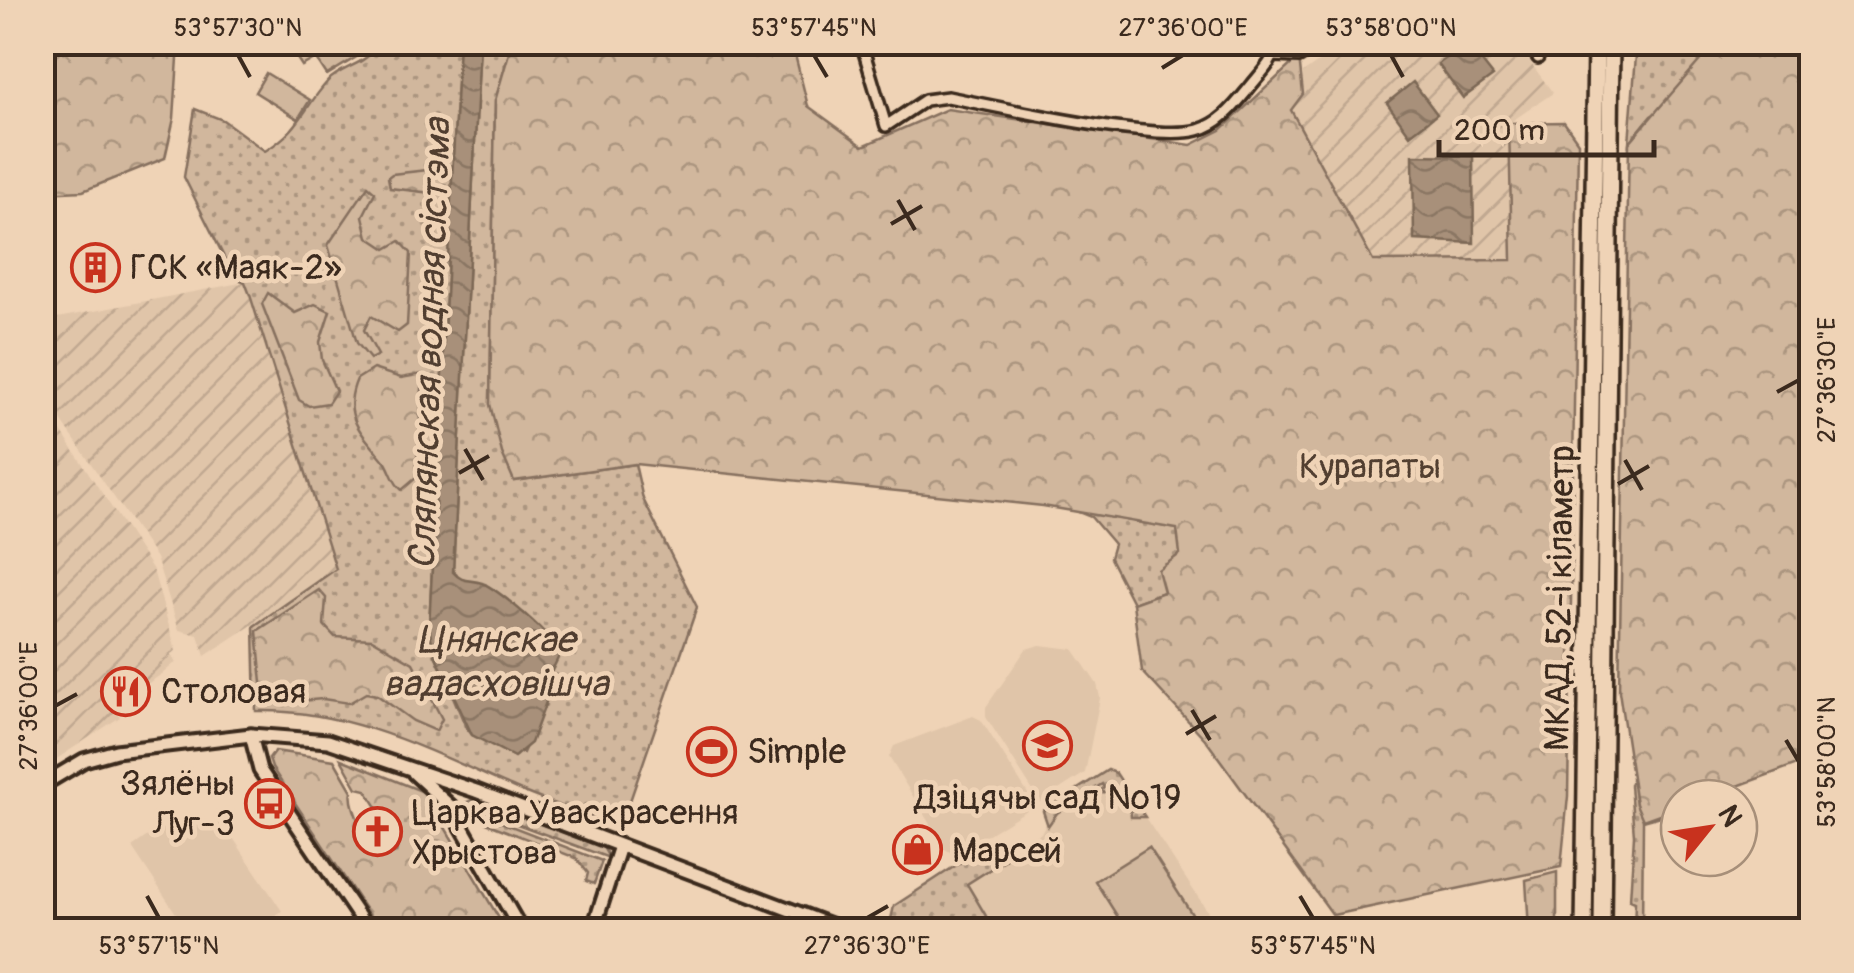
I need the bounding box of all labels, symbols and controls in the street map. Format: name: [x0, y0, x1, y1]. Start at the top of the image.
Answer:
text: 53°57'30"N: [174, 13, 302, 44]
text: 53°57'45"N: [751, 13, 877, 44]
text: 27°36'00"E: [1119, 13, 1247, 44]
text: 53°58'00"N: [1326, 13, 1456, 44]
scale bar: [1439, 95, 1654, 157]
text: 200 m: [1454, 112, 1545, 149]
water label: Сляпянская водная сістэма: [398, 115, 462, 571]
building icon: ГСК «Маяк-2»: [69, 241, 121, 293]
place label: ГСК «Маяк-2»: [130, 246, 342, 290]
text: 27°36'30"E: [1812, 317, 1843, 443]
park label: Курапаты: [1299, 445, 1441, 489]
street label: МКАД, 52-і кіламетр: [1535, 445, 1585, 751]
water label: Цнянскае вадасховішча: [384, 616, 611, 708]
text: 27°36'00"E: [14, 642, 45, 770]
restaurant icon: Столовая: [100, 665, 152, 717]
place label: Столовая: [161, 670, 306, 714]
text: 53°58'00"N: [1812, 697, 1843, 827]
school or university icon: Дзіцячы сад №19: [1022, 719, 1074, 771]
sports icon: Simple: [686, 725, 738, 777]
place label: Simple: [747, 730, 846, 774]
place label: Зялёны Луг-3: [120, 762, 235, 846]
place label: Дзіцячы сад №19: [912, 776, 1182, 820]
bus stop icon: Зялёны Луг-3: [244, 777, 296, 829]
north arrow: [1659, 778, 1759, 878]
place label: Царква Уваскрасення Хрыстова: [412, 791, 738, 875]
text: N: [1709, 799, 1749, 833]
church icon: Царква Уваскрасення Хрыстова: [351, 806, 403, 858]
shop icon: Марсей: [891, 824, 943, 876]
place label: Марсей: [952, 829, 1062, 873]
text: 53°57'15"N: [99, 931, 219, 962]
text: 27°36'30"E: [804, 931, 930, 962]
text: 53°57'45"N: [1250, 931, 1376, 962]

